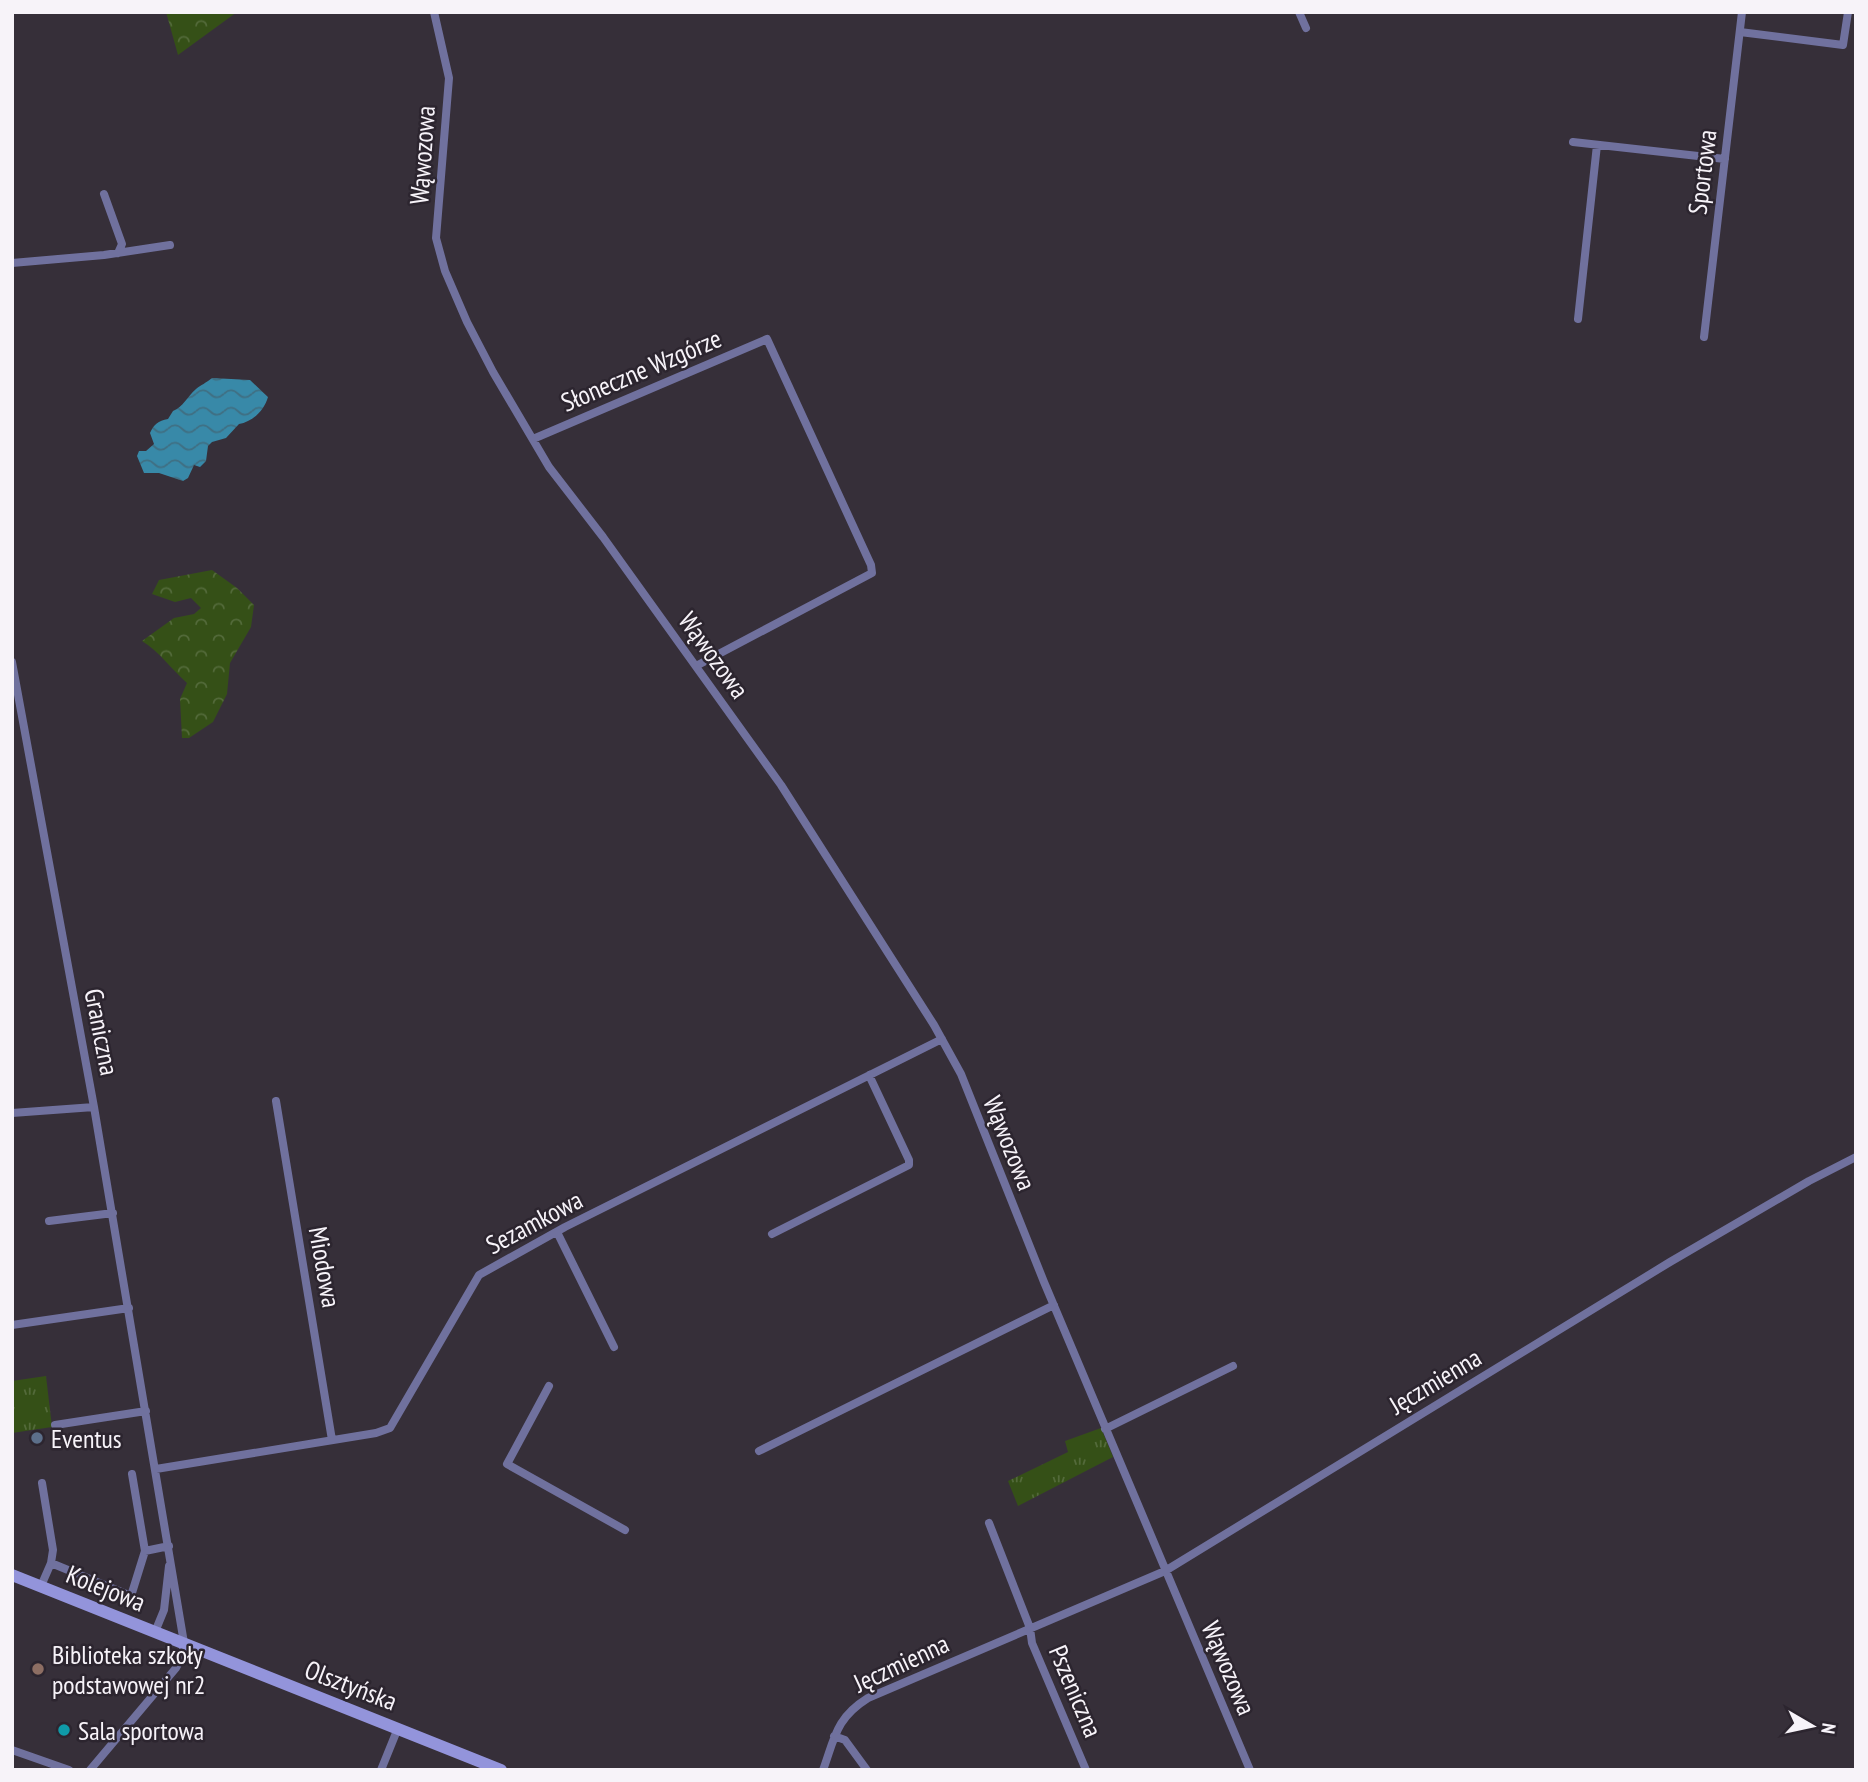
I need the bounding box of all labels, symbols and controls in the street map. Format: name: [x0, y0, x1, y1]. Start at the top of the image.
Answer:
street label: Wąwozowa: [402, 105, 442, 205]
street label: Sportowa: [1680, 128, 1724, 216]
street label: Słoneczne Wzgórze: [556, 321, 726, 419]
street label: Wąwozowa: [672, 605, 756, 705]
street label: Graniczna: [77, 986, 127, 1078]
street label: Wąwozowa: [976, 1091, 1044, 1195]
street label: Sezamkowa: [480, 1183, 588, 1261]
street label: Miodowa: [302, 1224, 348, 1310]
street label: Jęczmienna: [1382, 1341, 1487, 1422]
place label: Eventus: [51, 1422, 122, 1455]
marker: Eventus: [29, 1430, 45, 1446]
street label: Kolejowa: [62, 1557, 150, 1619]
street label: Wąwozowa: [1195, 1616, 1263, 1720]
street label: Jęczmienna: [847, 1627, 954, 1700]
place label: Biblioteka szkoły podstawowej nr2: [52, 1638, 205, 1701]
street label: Pszeniczna: [1042, 1640, 1110, 1742]
street label: Olsztyńska: [300, 1652, 402, 1718]
marker: Biblioteka szkoły podstawowej nr2: [30, 1661, 46, 1677]
north arrow: [1777, 1691, 1847, 1761]
place label: Sala sportowa: [78, 1714, 204, 1747]
marker: Sala sportowa: [56, 1722, 72, 1738]
text: N: [1816, 1722, 1841, 1736]

